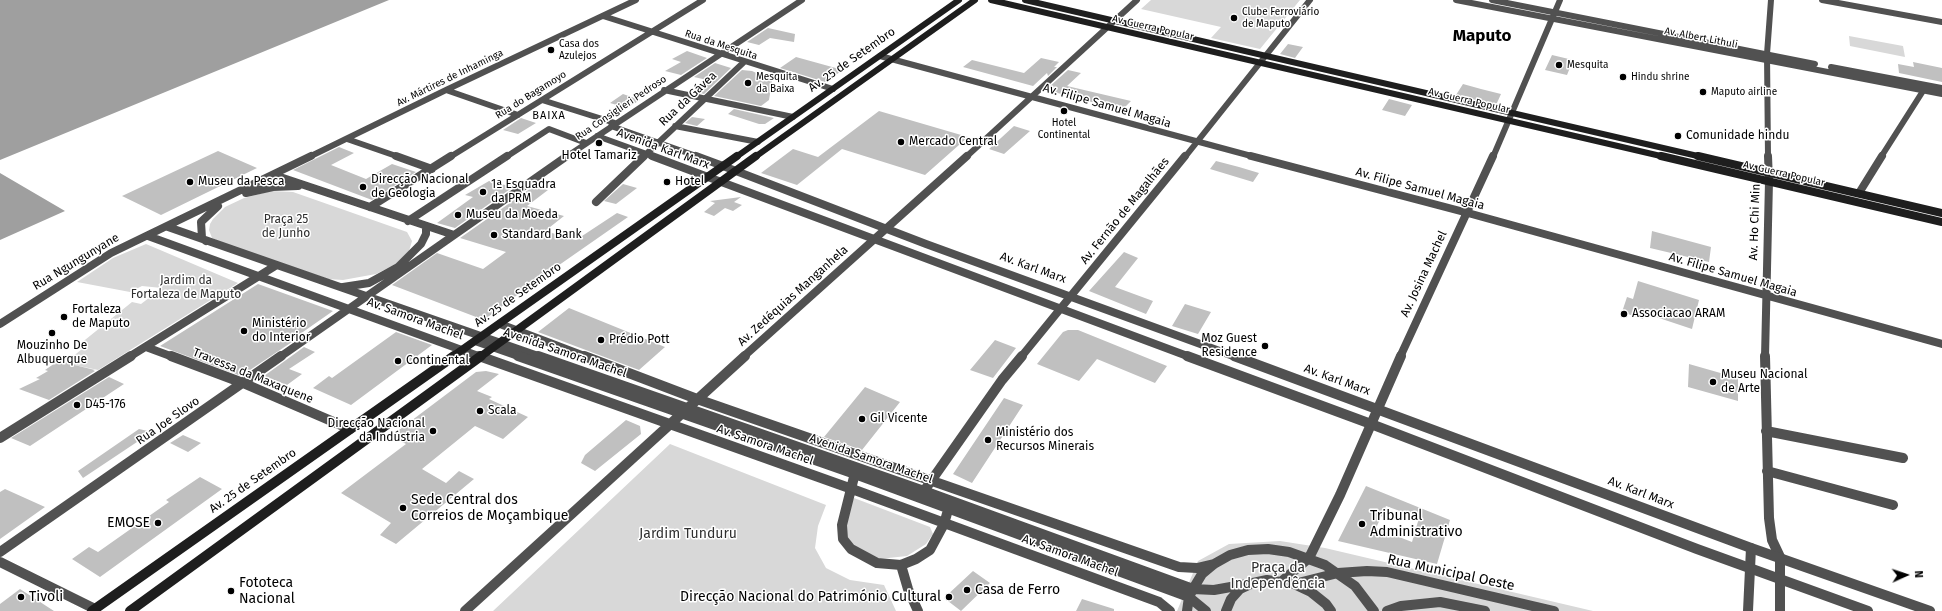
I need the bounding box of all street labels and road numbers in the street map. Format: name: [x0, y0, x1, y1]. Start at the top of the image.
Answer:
street label: Av. Guerra Popular: [1111, 13, 1195, 43]
street label: Av. 25 de Setembro: [806, 25, 898, 95]
street label: Av. Albert Lithuli: [1663, 25, 1739, 51]
street label: Rua da Mesquita: [683, 28, 759, 62]
street label: Av. Mártires de Inhaminga: [395, 47, 505, 109]
street label: Rua do Bagamoyo: [493, 68, 569, 122]
street label: Rua da Gávea: [656, 69, 720, 129]
street label: Rua Consiglieri Pedroso: [573, 73, 669, 143]
street label: Av. Filipe Samuel Magaia: [1041, 81, 1173, 131]
street label: Av. Guerra Popular: [1427, 86, 1511, 116]
street label: Avenida Karl Marx: [615, 126, 711, 172]
street label: Av. Fernão de Magalhães: [1078, 155, 1172, 267]
street label: Av. Guerra Popular: [1742, 159, 1826, 189]
street label: Av. Filipe Samuel Magaia: [1354, 165, 1486, 213]
street label: Av. Ho Chi Min: [1746, 183, 1764, 261]
street label: Av. Josina Machel: [1398, 229, 1450, 319]
street label: Rua Ngungunyane: [30, 231, 122, 293]
street label: Av. Zedéquias Manganhela: [735, 243, 851, 349]
street label: Av. Karl Marx: [998, 249, 1068, 287]
street label: Av. Filipe Samuel Magaia: [1667, 250, 1799, 300]
street label: Av. 25 de Setembro: [472, 260, 564, 330]
street label: Av. Samora Machel: [365, 295, 465, 343]
street label: Avenida Samora Machel: [501, 325, 629, 381]
street label: Travessa da Maxaquene: [191, 345, 315, 407]
street label: Av. Karl Marx: [1302, 361, 1372, 399]
street label: Rua Joe Slovo: [133, 394, 203, 448]
street label: Av. Samora Machel: [715, 422, 815, 468]
street label: Avenida Samora Machel: [807, 431, 935, 487]
street label: Av. 25 de Setembro: [207, 446, 299, 516]
street label: Av. Karl Marx: [1606, 474, 1676, 512]
street label: Av. Samora Machel: [1020, 532, 1120, 580]
street label: Rua Municipal Oeste: [1386, 551, 1516, 595]

